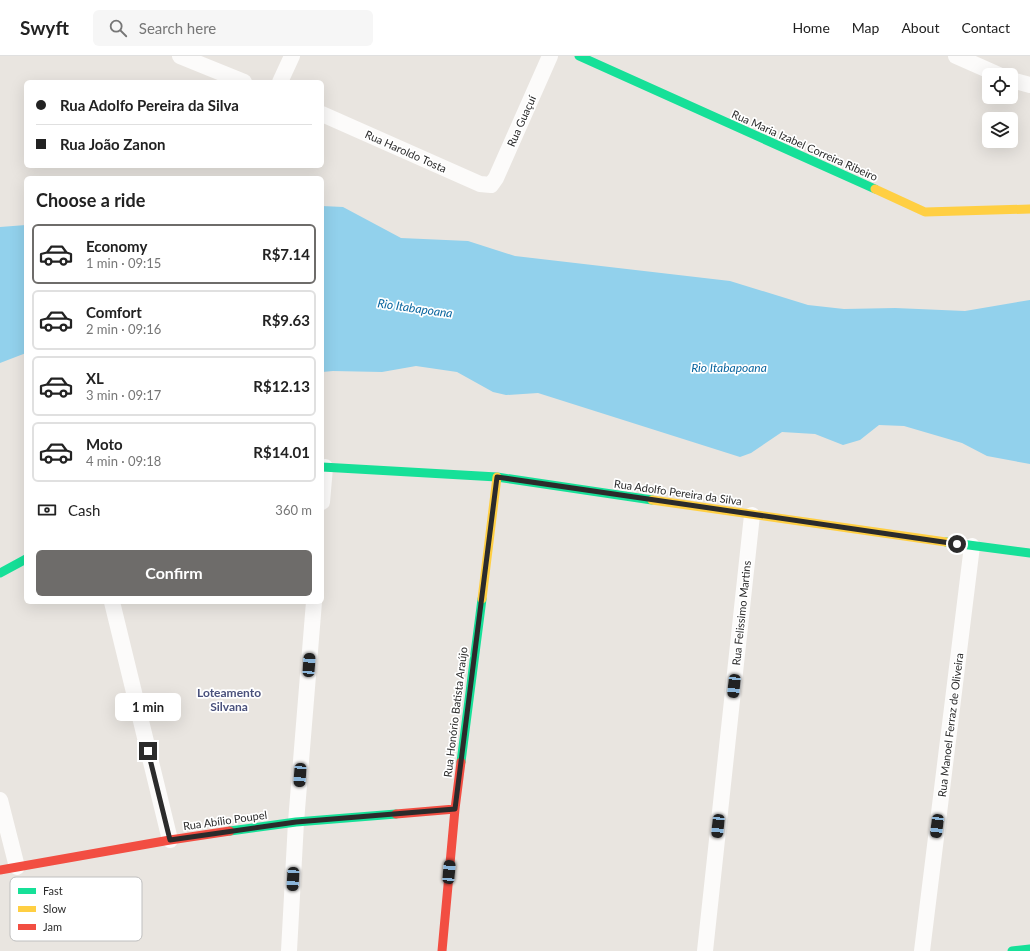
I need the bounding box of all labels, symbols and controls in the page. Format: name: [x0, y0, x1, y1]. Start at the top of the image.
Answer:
search box: [93, 10, 373, 46]
text: Swyft: [20, 16, 69, 39]
icon: search: [107, 17, 129, 39]
text: Search here: [139, 19, 216, 37]
text: Home: [792, 19, 830, 36]
text: Map: [852, 19, 879, 36]
text: About: [901, 19, 939, 36]
text: Contact: [961, 19, 1010, 36]
map controls: [982, 68, 1018, 148]
button: locate: [982, 68, 1018, 104]
street label: Rua Guaçuí: [504, 93, 538, 149]
text: Rua Adolfo Pereira da Silva: [60, 96, 239, 114]
street label: Rua Maria Izabel Correira Ribeiro: [730, 107, 880, 183]
button: layers: [982, 112, 1018, 148]
street label: Rua Haroldo Tosta: [363, 127, 449, 175]
text: Rua João Zanon: [60, 135, 166, 153]
text: Choose a ride: [36, 189, 145, 211]
icon: car: [38, 236, 74, 272]
text: Economy: [86, 237, 147, 255]
text: R$7.14: [262, 245, 310, 263]
text: 1 min · 09:15: [86, 255, 161, 271]
water label: Rio Itabapoana: [376, 295, 454, 321]
icon: car: [38, 302, 74, 338]
text: Comfort: [86, 303, 142, 321]
text: R$9.63: [262, 311, 310, 329]
text: 2 min · 09:16: [86, 321, 161, 337]
water label: Rio Itabapoana: [691, 360, 767, 375]
icon: car: [38, 368, 74, 404]
text: XL: [86, 369, 104, 387]
text: R$12.13: [253, 377, 310, 395]
text: 3 min · 09:17: [86, 387, 161, 403]
icon: car: [38, 434, 74, 470]
text: Moto: [86, 435, 123, 453]
text: R$14.01: [253, 443, 310, 461]
text: 4 min · 09:18: [86, 453, 161, 469]
street label: Rua Adolfo Pereira da Silva: [613, 477, 743, 507]
icon: cash: [36, 499, 58, 521]
text: Cash: [68, 501, 100, 519]
text: 360 m: [275, 502, 312, 518]
route start: [948, 535, 966, 553]
button: Confirm: [36, 550, 312, 596]
street label: Rua Felissimo Martins: [729, 560, 753, 666]
street label: Rua Honório Batista Araújo: [441, 646, 469, 778]
street label: Rua Manoel Ferraz de Oliveira: [935, 652, 965, 798]
car: [302, 653, 316, 677]
car: [727, 673, 741, 699]
district label: Loteamento Silvana: [197, 685, 261, 714]
callout: 1 min: [115, 693, 181, 721]
text: 1 min: [132, 699, 164, 715]
route end: [139, 742, 157, 760]
car: [293, 763, 307, 787]
street label: Rua Abílio Poupel: [182, 808, 268, 832]
car: [711, 813, 725, 839]
car: [930, 813, 944, 839]
car: [442, 860, 456, 884]
car: [286, 867, 300, 891]
legend: [10, 877, 142, 941]
text: Fast: [43, 884, 63, 897]
text: Slow: [43, 902, 67, 915]
text: Jam: [43, 920, 62, 933]

